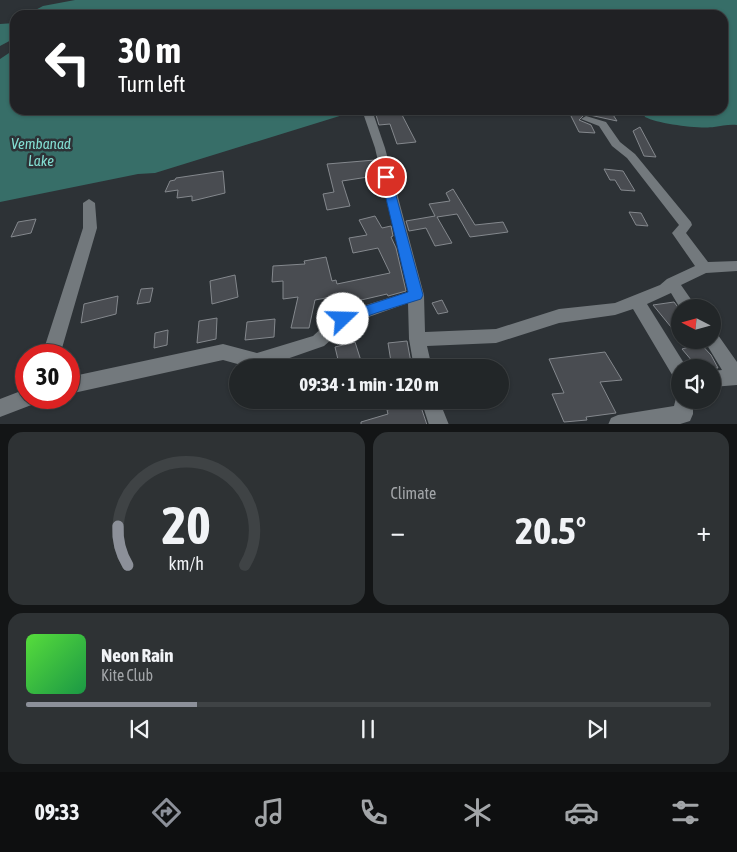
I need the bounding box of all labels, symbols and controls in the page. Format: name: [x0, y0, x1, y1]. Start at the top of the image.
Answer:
icon: left: [35, 30, 100, 95]
text: 30 m: [118, 30, 181, 70]
text: Turn left: [118, 71, 185, 97]
water label: Vembanad Lake: [11, 135, 71, 169]
pin: [365, 156, 407, 198]
icon: arrive: [372, 163, 400, 191]
position arrow: [316, 292, 368, 344]
north arrow: [671, 299, 721, 349]
map controls: [671, 299, 721, 409]
speed limit sign: 30: [15, 344, 80, 409]
button: sound: [671, 359, 721, 409]
text: 09:34 · 1 min · 120 m: [299, 373, 439, 395]
text: Climate: [391, 484, 436, 502]
text: 20: [162, 495, 211, 555]
text: 20.5°: [515, 509, 586, 552]
text: −: [391, 515, 405, 547]
text: +: [696, 515, 711, 547]
text: km/h: [169, 553, 204, 574]
text: Neon Rain: [101, 644, 173, 666]
text: Kite Club: [101, 666, 153, 684]
icon: previous: [126, 715, 154, 743]
icon: pause: [354, 715, 382, 743]
icon: next: [583, 715, 611, 743]
icon: directions: [149, 795, 184, 830]
icon: music: [252, 795, 287, 830]
icon: phone: [356, 795, 391, 830]
icon: climate: [460, 795, 495, 830]
icon: car: [564, 795, 599, 830]
icon: filters: [668, 795, 703, 830]
text: 09:33: [34, 799, 80, 825]

